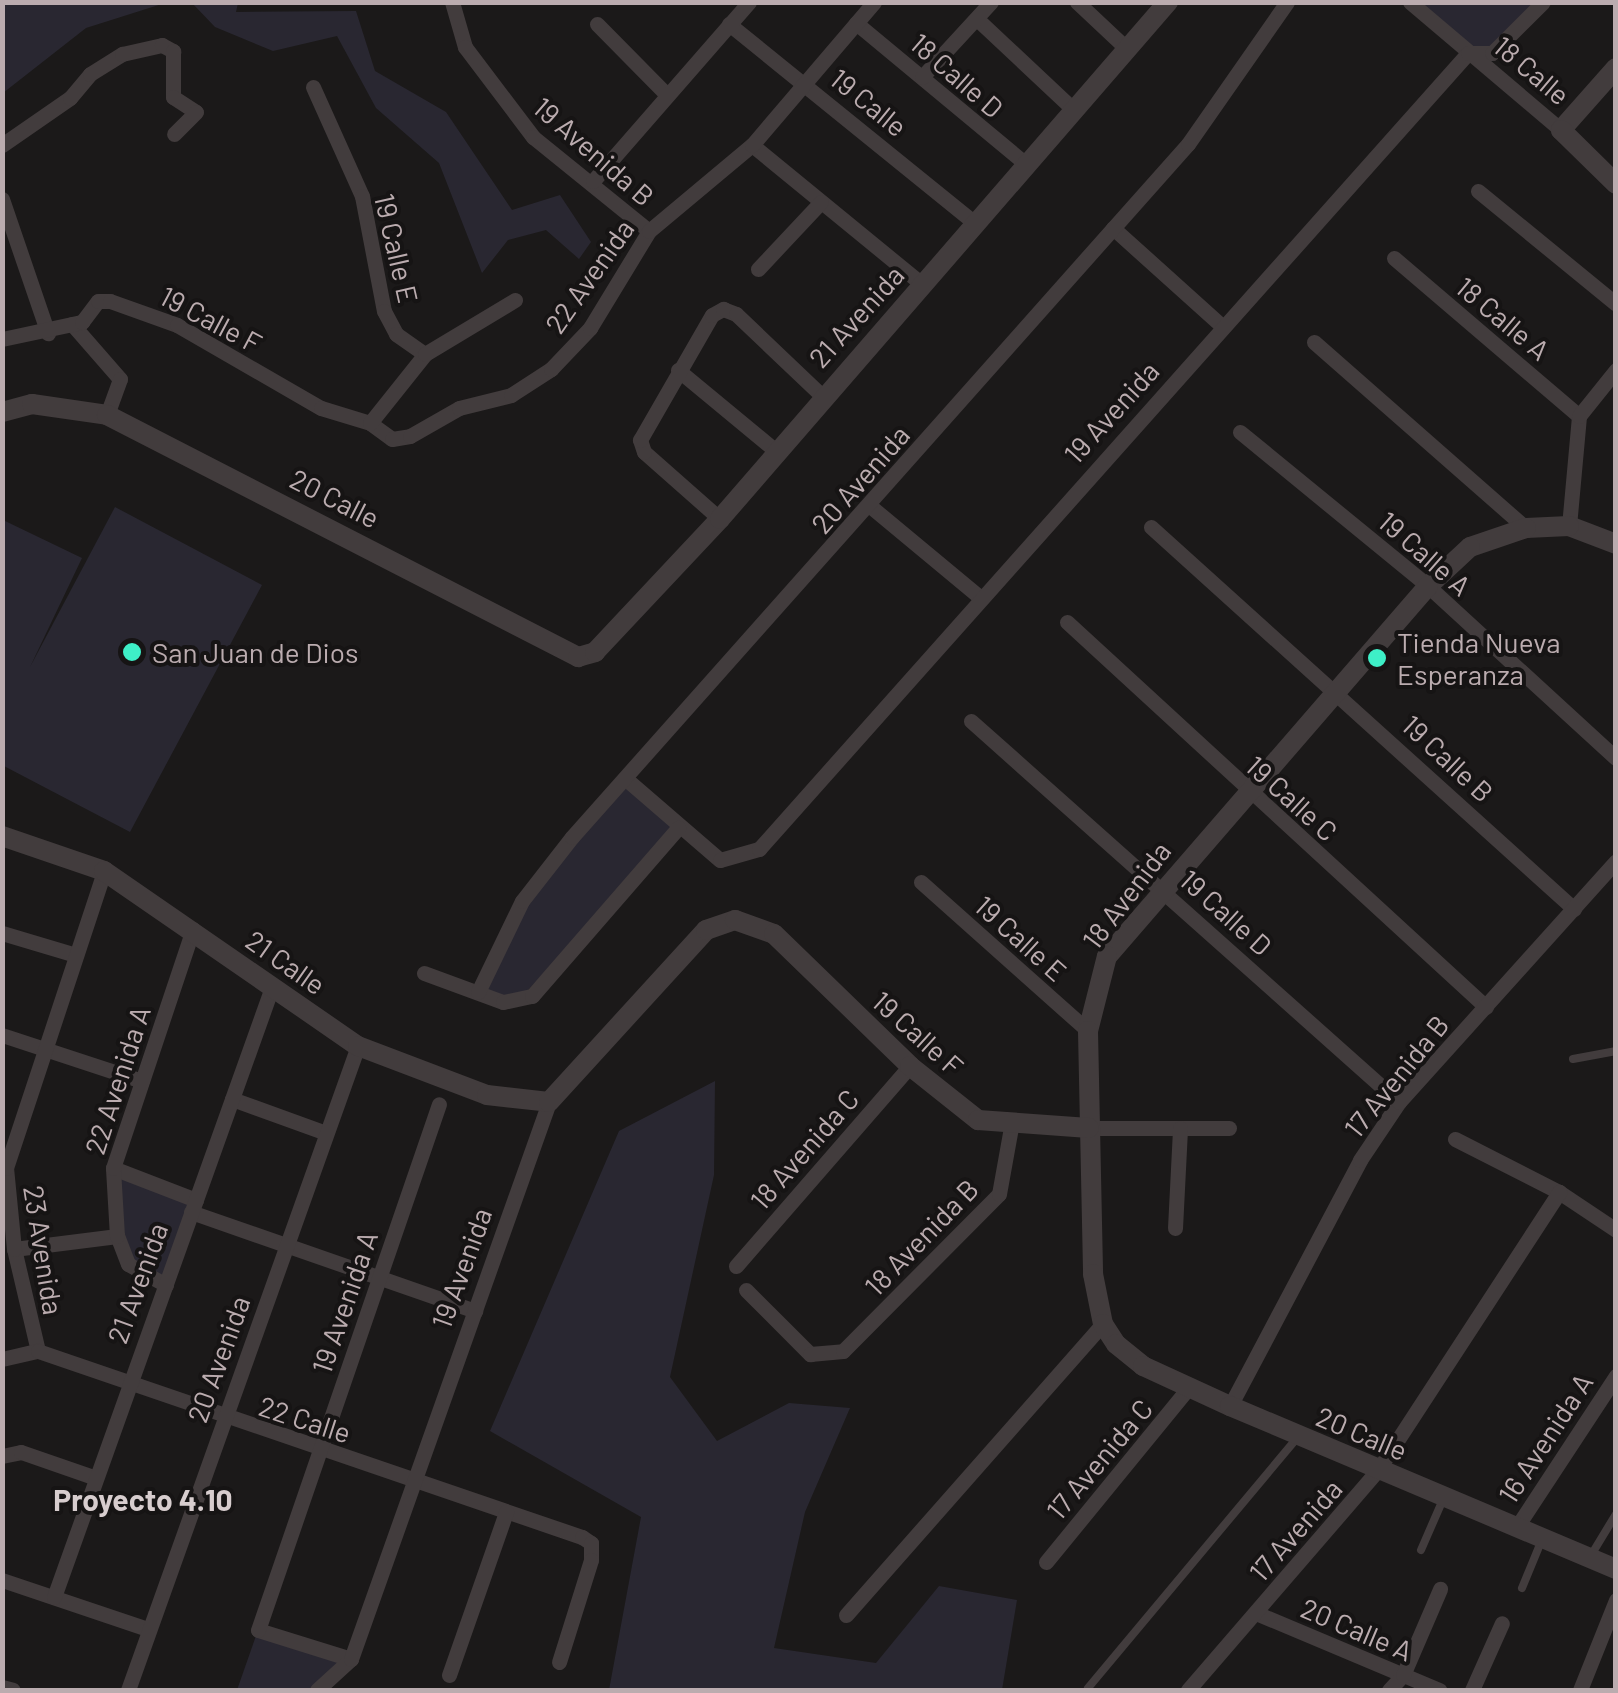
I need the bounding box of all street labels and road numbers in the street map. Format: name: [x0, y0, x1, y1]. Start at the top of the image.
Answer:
street label: 18 Calle D: [904, 26, 1010, 124]
street label: 18 Calle: [1487, 29, 1577, 111]
street label: 19 Calle: [824, 61, 914, 143]
street label: 19 Avenida B: [527, 89, 661, 213]
street label: 19 Calle E: [368, 190, 426, 306]
street label: 22 Avenida: [538, 213, 640, 339]
street label: 21 Avenida: [801, 258, 911, 374]
street label: 18 Calle A: [1449, 269, 1557, 367]
street label: 19 Calle F: [154, 278, 268, 360]
street label: 19 Avenida: [1056, 354, 1166, 470]
street label: 20 Avenida: [804, 418, 916, 540]
street label: 20 Calle: [285, 461, 385, 535]
street label: 19 Calle A: [1372, 504, 1478, 602]
street label: 19 Calle B: [1396, 708, 1500, 808]
street label: 19 Calle C: [1239, 748, 1345, 848]
street label: 18 Avenida: [1075, 835, 1177, 955]
street label: 19 Calle D: [1173, 862, 1279, 962]
street label: 19 Calle E: [968, 888, 1074, 988]
street label: 21 Calle: [240, 923, 332, 1001]
street label: 19 Calle F: [866, 984, 970, 1082]
street label: 22 Avenida A: [77, 1002, 157, 1158]
street label: 17 Avenida B: [1337, 1008, 1455, 1144]
street label: 18 Avenida C: [743, 1082, 865, 1216]
street label: 18 Avenida B: [857, 1172, 985, 1302]
street label: 23 Avenida: [17, 1183, 71, 1317]
street label: 19 Avenida: [424, 1203, 498, 1333]
street label: 21 Avenida: [100, 1218, 174, 1348]
street label: 19 Avenida A: [304, 1226, 384, 1378]
street label: 20 Avenida: [180, 1291, 256, 1427]
street label: 16 Avenida A: [1491, 1367, 1599, 1509]
street label: 22 Calle: [255, 1388, 355, 1450]
street label: 17 Avenida C: [1039, 1392, 1159, 1526]
street label: 20 Calle: [1312, 1399, 1412, 1467]
street label: 17 Avenida: [1242, 1472, 1348, 1588]
street label: 20 Calle A: [1296, 1590, 1418, 1668]

